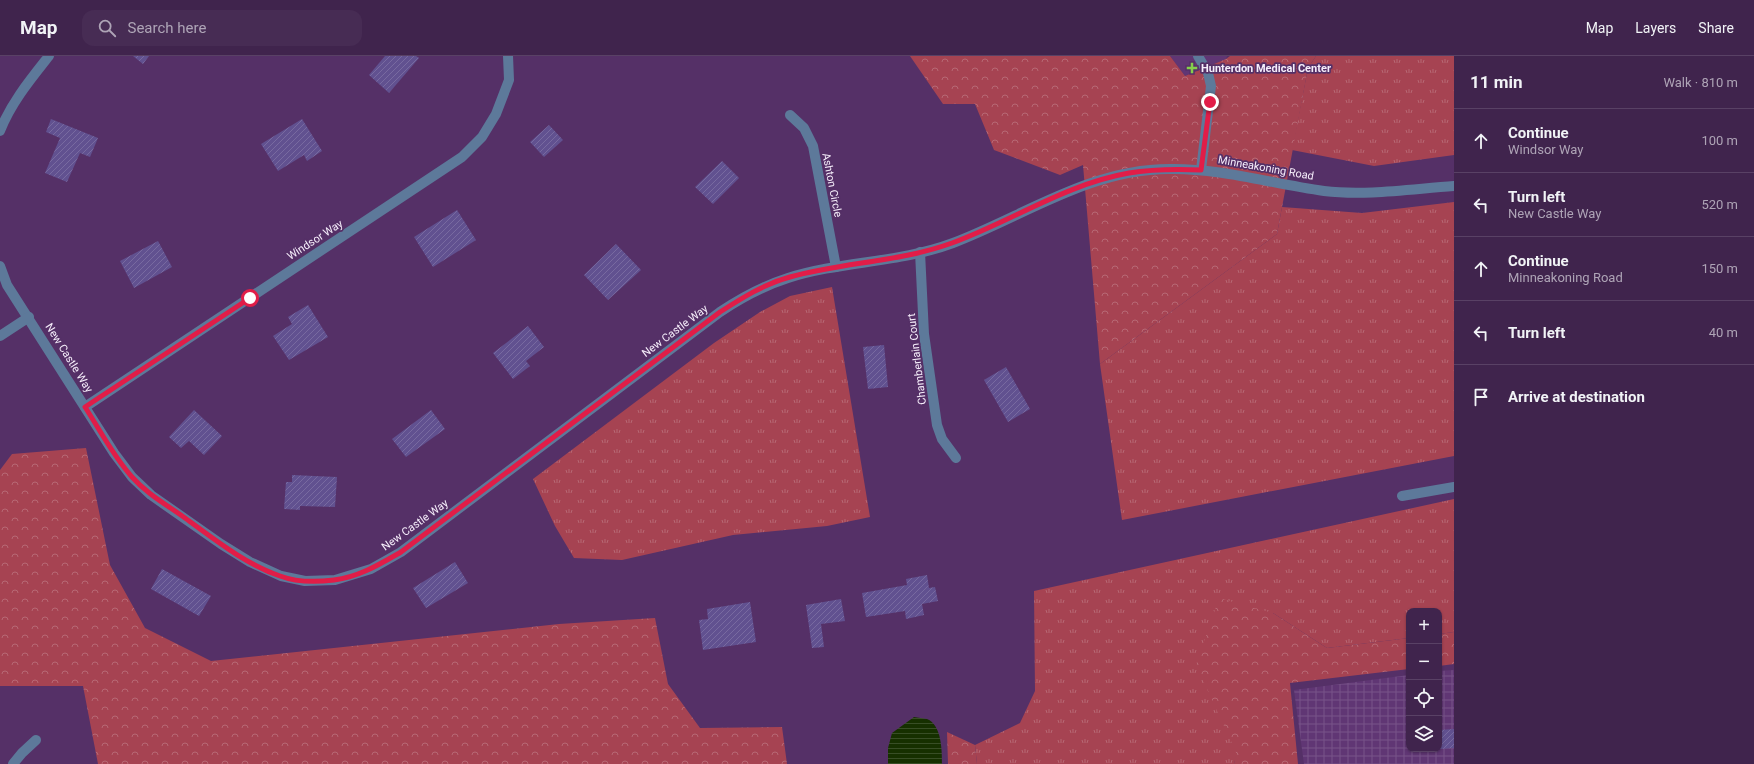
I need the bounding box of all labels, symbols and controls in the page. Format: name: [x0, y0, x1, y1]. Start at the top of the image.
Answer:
search box: [82, 10, 362, 46]
text: Map: [20, 16, 58, 39]
icon: search: [96, 17, 118, 39]
text: Search here: [128, 19, 206, 37]
text: Map: [1586, 20, 1613, 36]
text: Layers: [1635, 20, 1676, 36]
text: Share: [1698, 20, 1734, 36]
marker: Hunterdon Medical Center: [1186, 62, 1198, 74]
place label: Hunterdon Medical Center: [1201, 62, 1331, 75]
text: 11 min: [1470, 72, 1523, 92]
text: Walk · 810 m: [1663, 75, 1738, 90]
route end: [1201, 93, 1219, 111]
text: Continue: [1508, 124, 1569, 142]
icon: ahead: [1470, 130, 1492, 152]
text: 100 m: [1701, 133, 1738, 148]
text: Windsor Way: [1508, 142, 1583, 157]
street label: Ashton Circle: [819, 152, 845, 218]
street label: Minneakoning Road: [1217, 153, 1315, 183]
text: Turn left: [1508, 188, 1565, 206]
icon: left: [1470, 194, 1492, 216]
text: 520 m: [1701, 197, 1738, 212]
text: New Castle Way: [1508, 206, 1601, 221]
street label: Windsor Way: [285, 217, 346, 263]
text: Continue: [1508, 252, 1569, 270]
icon: ahead: [1470, 258, 1492, 280]
text: 150 m: [1701, 261, 1738, 276]
text: Minneakoning Road: [1508, 270, 1623, 285]
route start: [241, 289, 259, 307]
street label: New Castle Way: [640, 302, 711, 360]
street label: Chamberlain Court: [905, 312, 929, 405]
street label: New Castle Way: [43, 321, 96, 396]
icon: left: [1470, 322, 1492, 344]
text: Turn left: [1508, 324, 1565, 342]
text: 40 m: [1709, 325, 1738, 340]
icon: arrive: [1470, 386, 1492, 408]
text: Arrive at destination: [1508, 388, 1645, 406]
street label: New Castle Way: [379, 496, 451, 553]
map controls: [1406, 608, 1442, 752]
button: +: [1406, 608, 1442, 644]
button: −: [1406, 644, 1442, 680]
button: locate: [1406, 680, 1442, 716]
button: layers: [1406, 716, 1442, 752]

